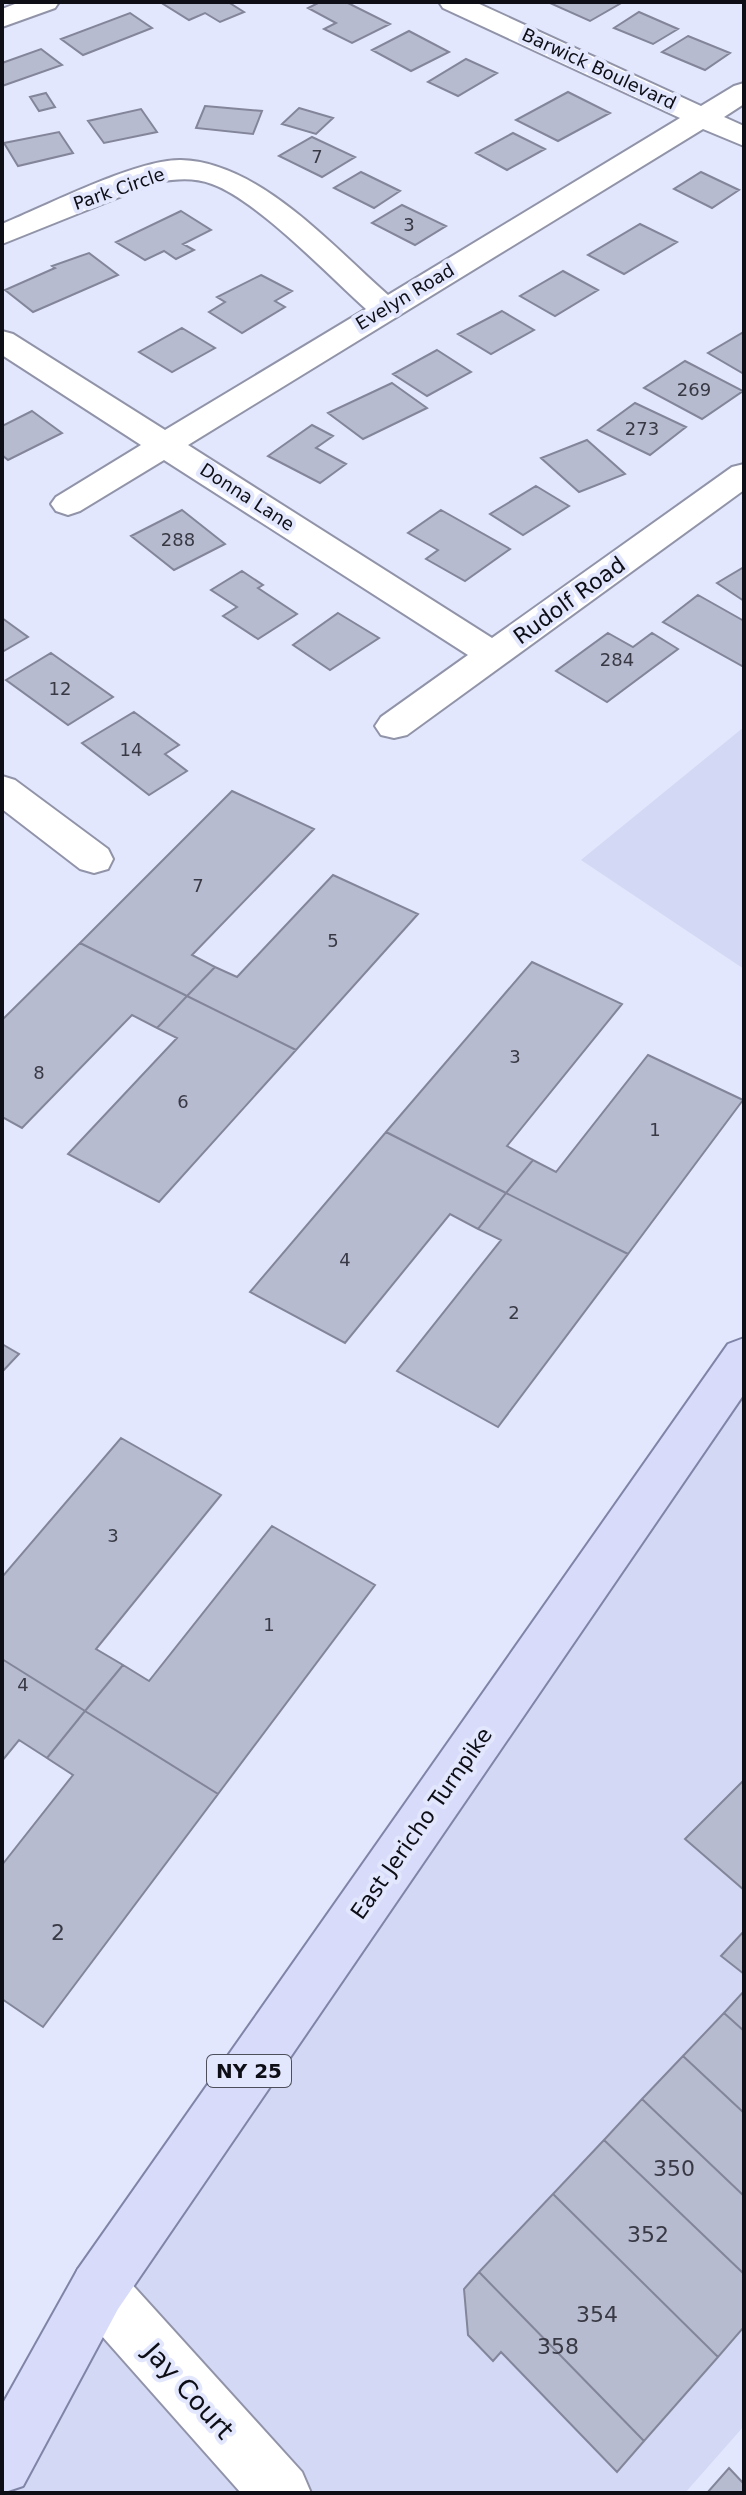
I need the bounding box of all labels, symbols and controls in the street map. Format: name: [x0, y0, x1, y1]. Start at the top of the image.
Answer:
street label: Barwick Boulevard: [519, 24, 680, 113]
house number: 7: [311, 146, 323, 167]
street label: Park Circle: [70, 163, 167, 214]
house number: 3: [403, 214, 415, 235]
street label: Evelyn Road: [352, 259, 458, 334]
house number: 269: [677, 379, 711, 400]
house number: 273: [625, 418, 659, 439]
street label: Donna Lane: [196, 458, 298, 535]
house number: 288: [161, 529, 195, 550]
street label: Rudolf Road: [509, 552, 630, 649]
house number: 284: [600, 649, 634, 670]
house number: 12: [49, 678, 71, 699]
house number: 14: [120, 739, 142, 760]
house number: 7: [192, 875, 204, 896]
house number: 5: [327, 930, 339, 951]
house number: 3: [509, 1046, 521, 1067]
house number: 8: [33, 1062, 45, 1083]
house number: 6: [177, 1091, 189, 1112]
house number: 1: [649, 1119, 661, 1140]
house number: 4: [339, 1249, 351, 1270]
house number: 2: [508, 1302, 520, 1323]
house number: 3: [107, 1525, 119, 1546]
house number: 1: [263, 1614, 275, 1635]
house number: 4: [17, 1674, 29, 1695]
street label: East Jericho Turnpike: [346, 1723, 497, 1924]
house number: 2: [51, 1920, 65, 1945]
road number: NY 25: [207, 2055, 291, 2087]
house number: 350: [653, 2156, 695, 2181]
house number: 352: [627, 2222, 669, 2247]
house number: 354: [576, 2302, 618, 2327]
house number: 358: [537, 2334, 579, 2359]
street label: Jay Court: [137, 2335, 240, 2445]

